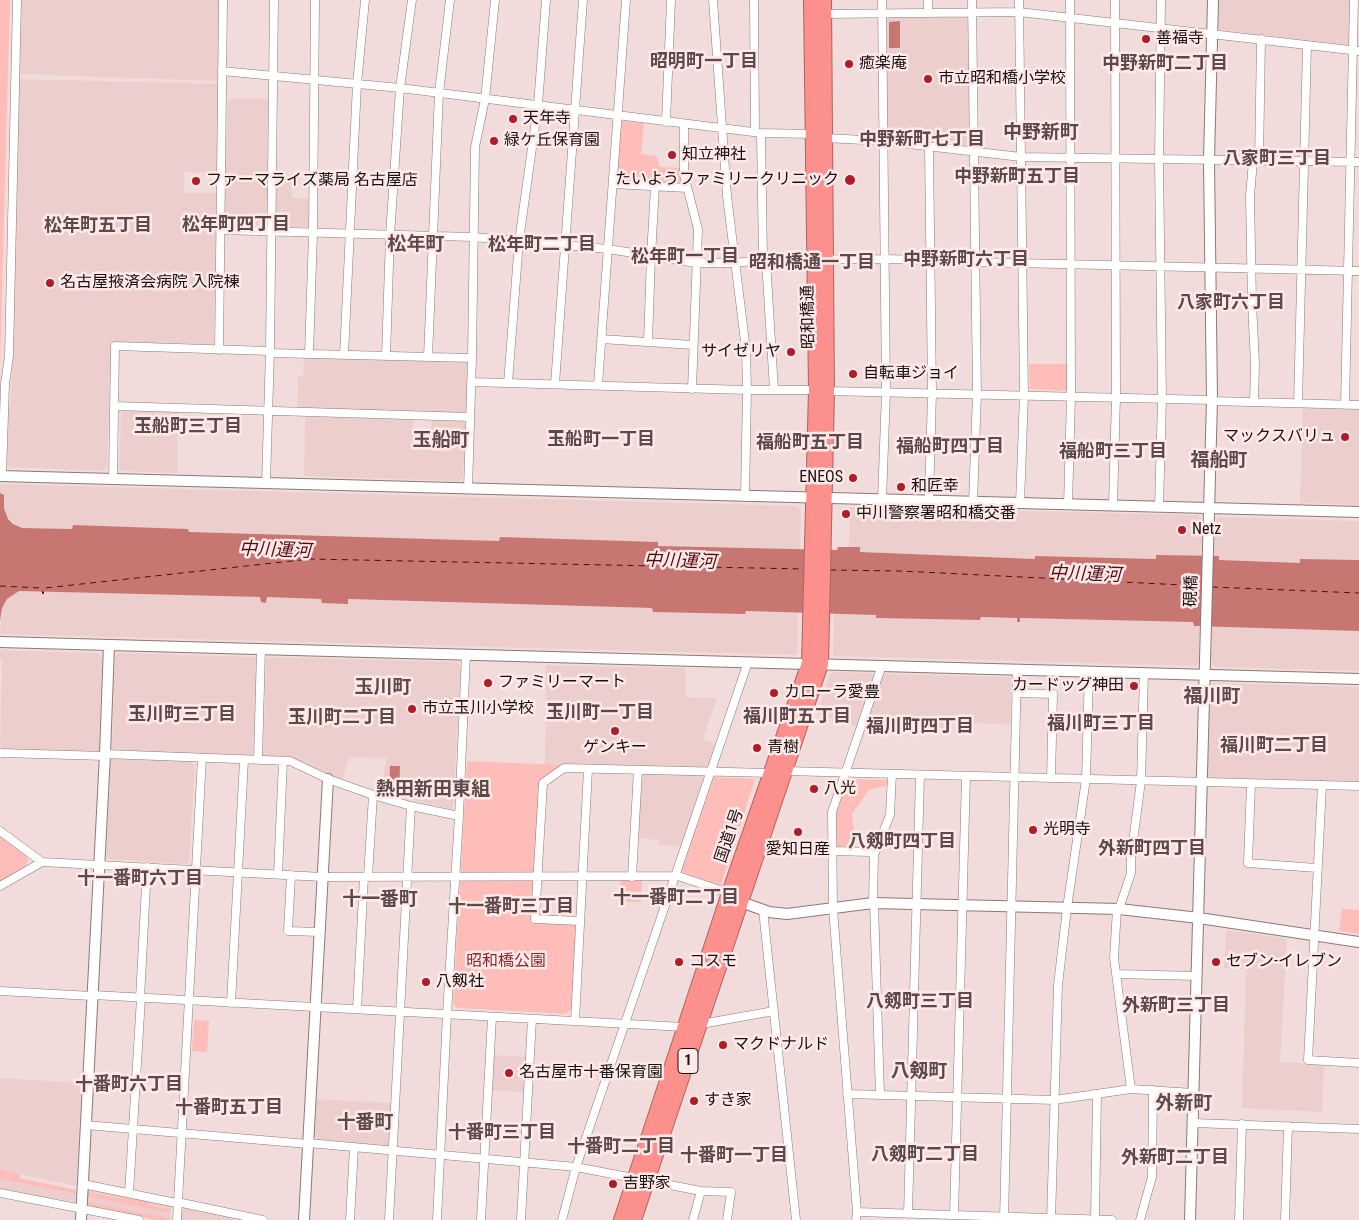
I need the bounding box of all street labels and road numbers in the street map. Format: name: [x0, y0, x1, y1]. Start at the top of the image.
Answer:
street label: 昭和橋通: [799, 285, 819, 349]
street label: 硯橋: [1182, 575, 1202, 607]
street label: 国道1号: [712, 806, 748, 866]
road number: 1: [678, 1048, 698, 1074]

